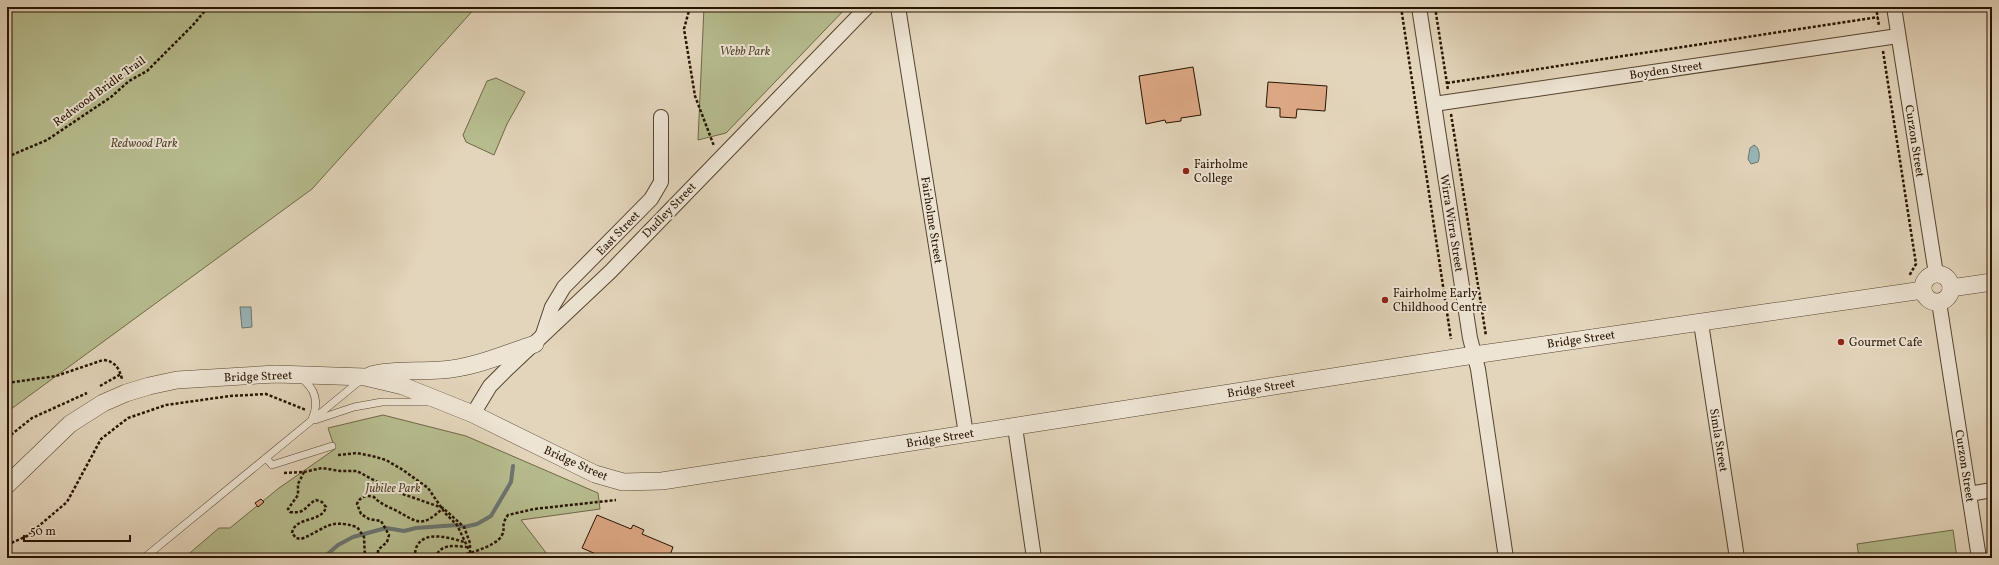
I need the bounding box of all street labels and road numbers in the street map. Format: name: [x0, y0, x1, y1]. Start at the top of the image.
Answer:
street label: Redwood Bridle Trail: [50, 53, 149, 131]
street label: Boyden Street: [1629, 58, 1704, 84]
street label: Curzon Street: [1900, 104, 1928, 178]
street label: Wirra Wirra Street: [1435, 173, 1467, 273]
street label: Fairholme Street: [916, 175, 946, 265]
street label: Dudley Street: [639, 179, 700, 242]
street label: East Street: [593, 208, 644, 260]
street label: Bridge Street: [1546, 327, 1616, 353]
street label: Bridge Street: [223, 368, 293, 386]
street label: Bridge Street: [1226, 376, 1296, 402]
street label: Simla Street: [1705, 407, 1731, 473]
street label: Bridge Street: [905, 426, 975, 452]
street label: Curzon Street: [1950, 429, 1978, 503]
street label: Bridge Street: [541, 443, 610, 485]

